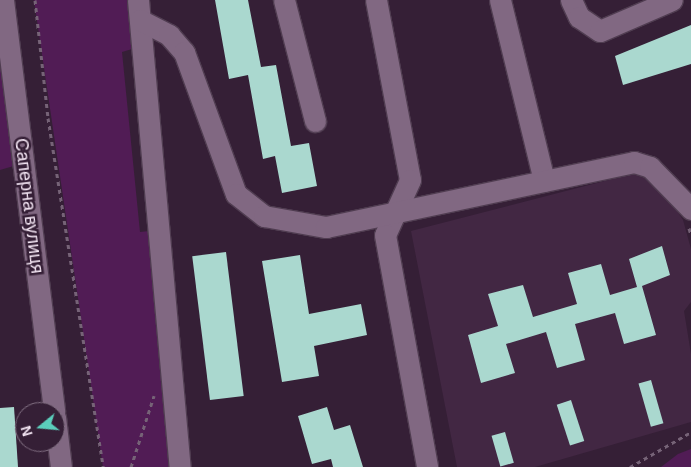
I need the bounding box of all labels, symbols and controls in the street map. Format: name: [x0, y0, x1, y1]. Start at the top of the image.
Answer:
street label: Саперна вулиця: [10, 137, 48, 275]
north arrow: [15, 402, 65, 452]
text: N: [17, 424, 36, 438]

